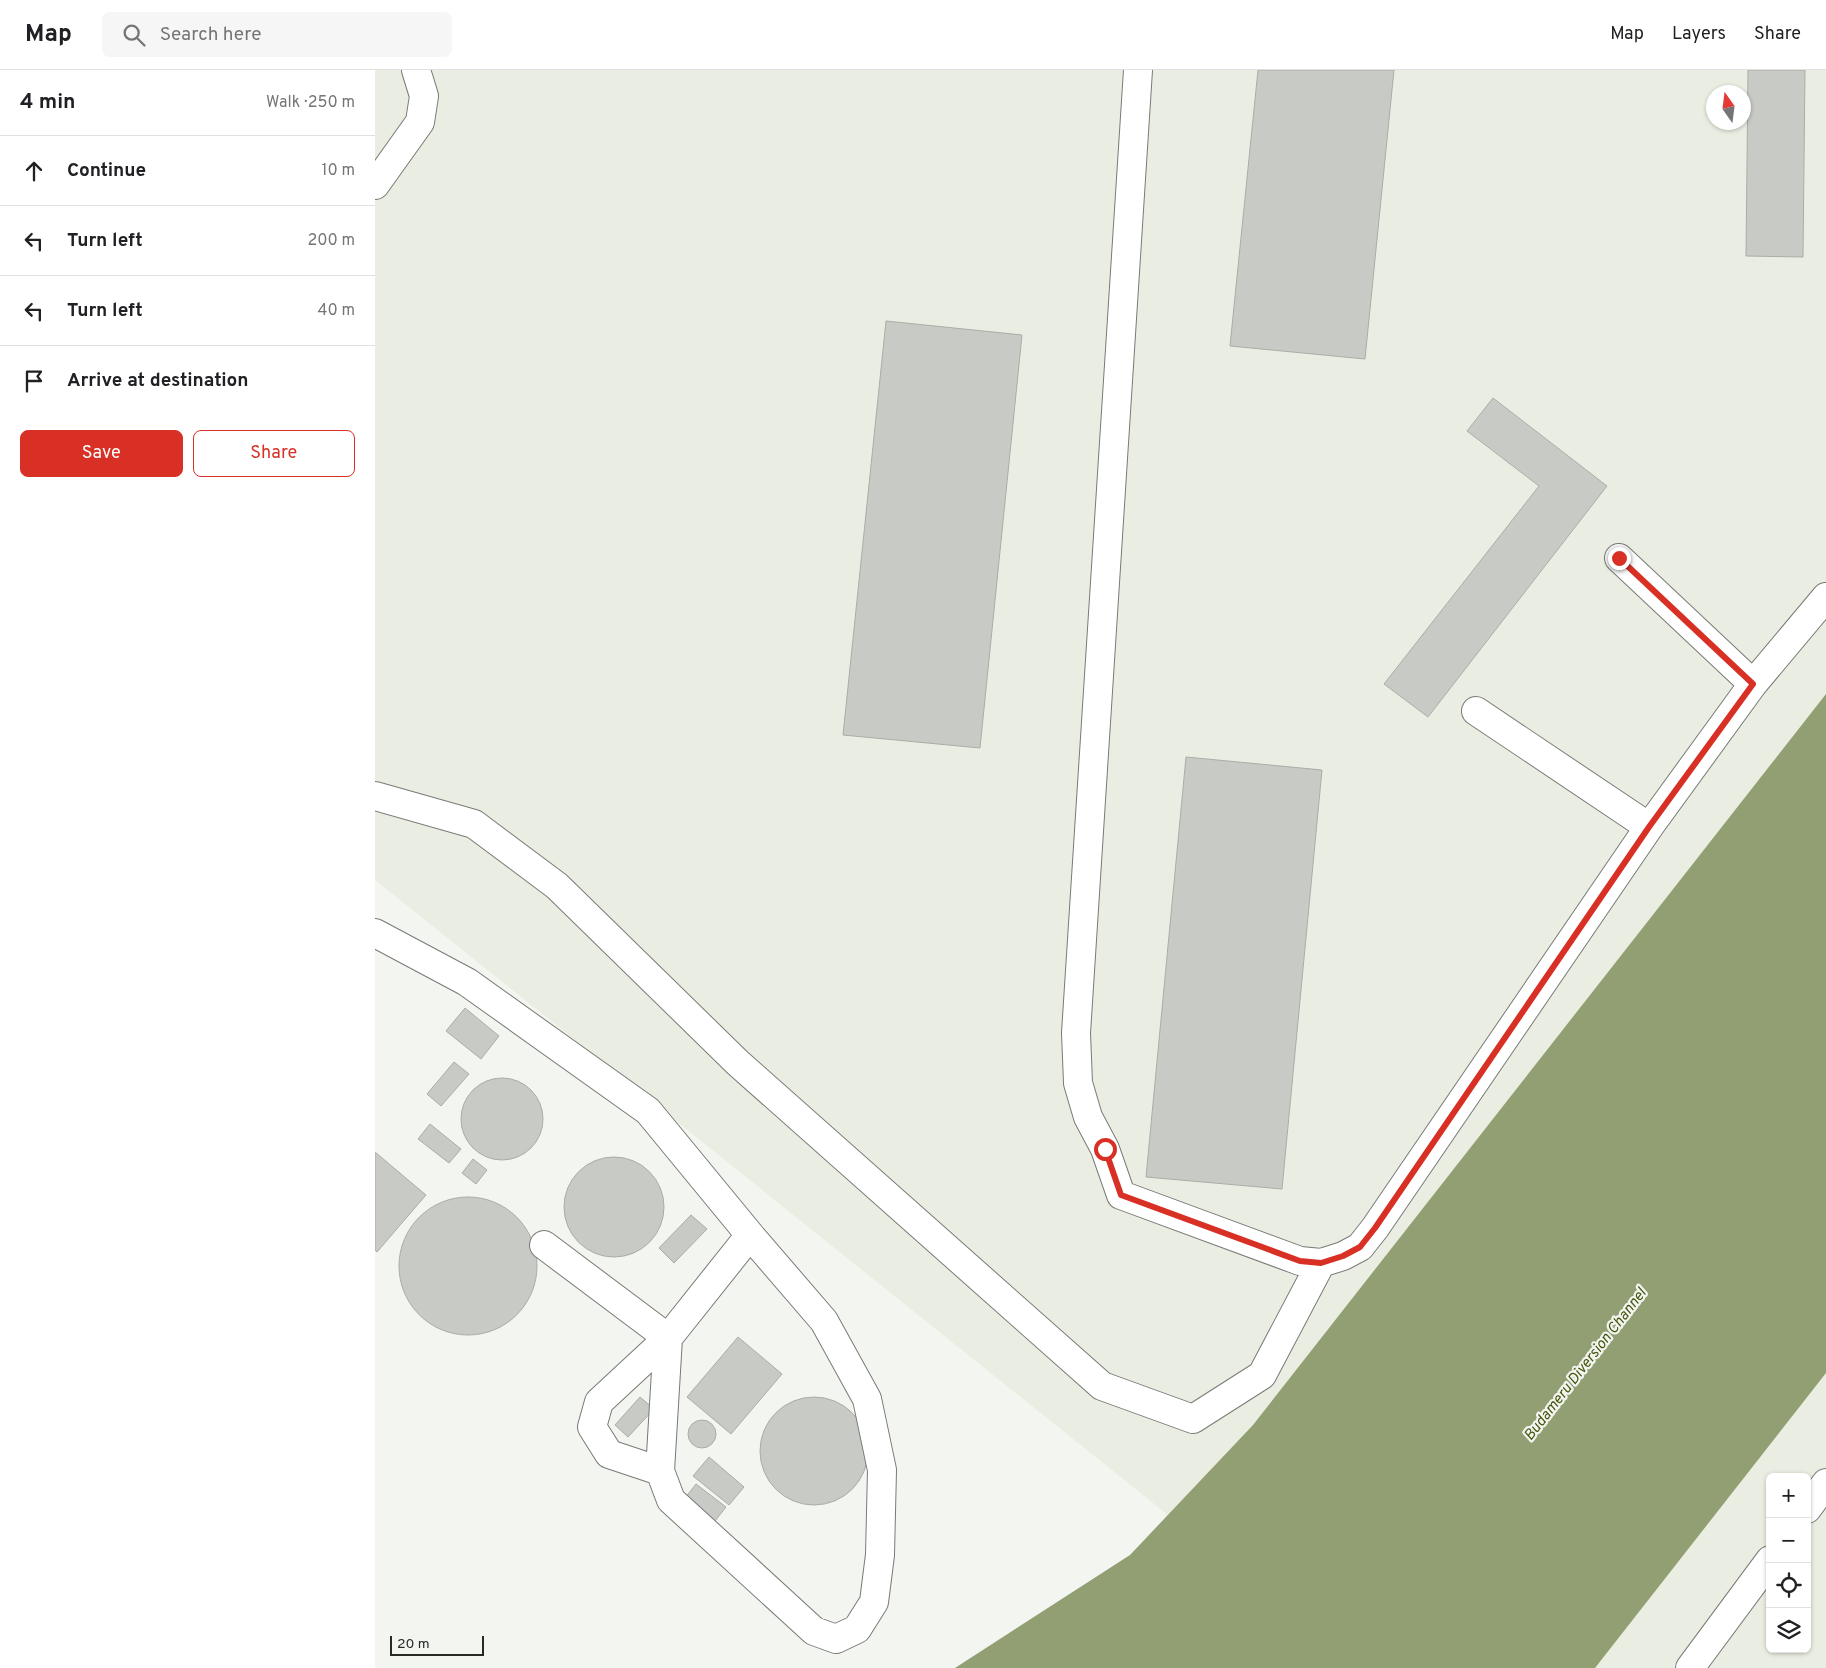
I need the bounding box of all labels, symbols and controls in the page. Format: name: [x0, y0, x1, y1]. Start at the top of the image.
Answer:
search box: [102, 12, 452, 57]
text: Map: [25, 20, 72, 50]
icon: search: [120, 21, 148, 49]
text: Search here: [160, 23, 261, 47]
text: Map: [1610, 23, 1644, 46]
text: Layers: [1672, 23, 1726, 46]
text: Share: [1754, 23, 1801, 46]
north arrow: [1706, 85, 1751, 130]
text: 4 min: [20, 89, 76, 116]
text: Walk · 250 m: [266, 93, 355, 113]
icon: ahead: [20, 157, 48, 185]
text: Continue: [67, 159, 146, 183]
text: 10 m: [321, 161, 355, 181]
icon: left: [20, 227, 48, 255]
text: Turn left: [67, 229, 143, 253]
text: 200 m: [307, 231, 355, 251]
icon: left: [20, 297, 48, 325]
text: Turn left: [67, 299, 143, 323]
text: 40 m: [317, 301, 355, 321]
icon: arrive: [20, 367, 48, 395]
text: Arrive at destination: [67, 369, 248, 393]
button: Save: [20, 430, 183, 477]
button: Share: [193, 430, 355, 477]
route end: [1608, 547, 1631, 570]
route start: [1094, 1138, 1117, 1161]
water label: Budameru Diversion Channel: [1521, 1284, 1652, 1445]
map controls: [1766, 1473, 1811, 1653]
button: +: [1766, 1473, 1811, 1518]
button: −: [1766, 1518, 1811, 1563]
button: locate: [1766, 1563, 1811, 1608]
button: layers: [1766, 1608, 1811, 1653]
scale bar: [390, 1633, 484, 1656]
text: 20 m: [397, 1636, 430, 1653]

